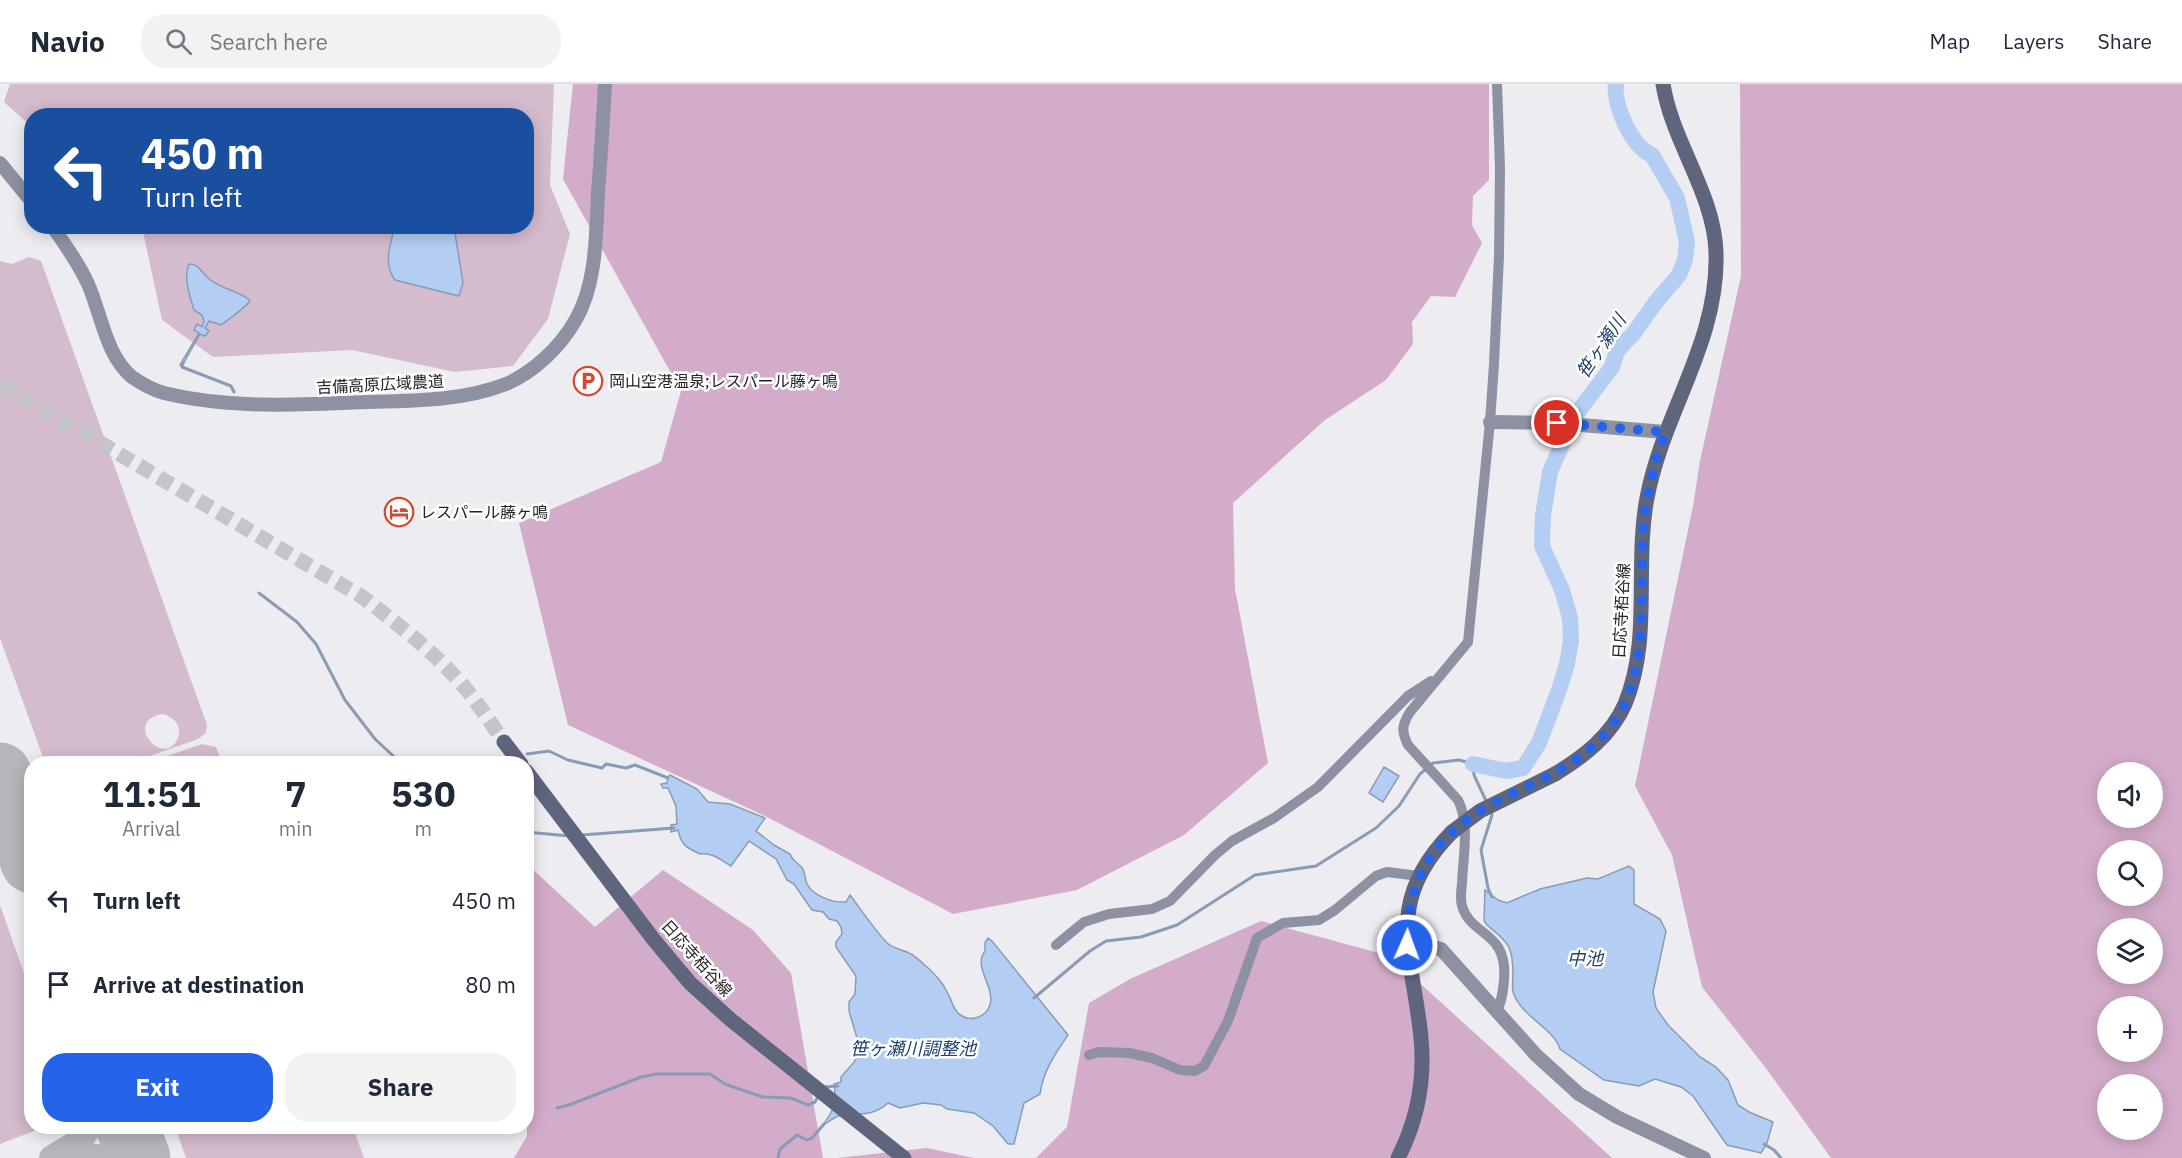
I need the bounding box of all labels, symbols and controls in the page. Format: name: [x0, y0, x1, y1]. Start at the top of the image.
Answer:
search box: [141, 14, 561, 68]
text: Navio: [30, 23, 105, 60]
icon: search: [162, 25, 195, 58]
text: Search here: [210, 27, 328, 56]
text: Map: [1930, 27, 1970, 55]
text: Layers: [2003, 27, 2065, 55]
text: Share: [2098, 27, 2152, 55]
text: 450 m: [141, 126, 264, 181]
icon: left: [42, 132, 120, 210]
text: Turn left: [141, 179, 242, 214]
water label: 笹ヶ瀬川: [1571, 308, 1632, 382]
parking icon: 岡山空港温泉;レスパール藤ヶ鳴: [572, 365, 604, 397]
street label: 吉備高原広域農道: [316, 371, 444, 397]
place label: 岡山空港温泉;レスパール藤ヶ鳴: [609, 371, 838, 391]
pin: [1531, 397, 1582, 448]
icon: arrive: [1540, 406, 1573, 439]
hotel icon: レスパール藤ヶ鳴: [383, 496, 415, 528]
place label: レスパール藤ヶ鳴: [420, 502, 548, 522]
street label: 日応寺栢谷線: [1609, 563, 1633, 659]
map controls: [2097, 762, 2163, 1140]
button: sound: [2097, 762, 2163, 828]
text: 11:51: [102, 770, 201, 817]
text: 7: [285, 770, 307, 817]
text: 530: [391, 770, 456, 817]
text: Arrival: [122, 815, 181, 842]
text: min: [279, 815, 313, 842]
text: m: [415, 815, 432, 842]
button: search: [2097, 840, 2163, 906]
icon: left: [42, 884, 75, 917]
text: Turn left: [93, 886, 181, 915]
text: 450 m: [452, 886, 516, 915]
position arrow: [1375, 913, 1439, 977]
street label: 日応寺栢谷線: [657, 916, 737, 1000]
button: layers: [2097, 918, 2163, 984]
water label: 中池: [1567, 947, 1605, 970]
icon: arrive: [42, 968, 75, 1001]
text: Arrive at destination: [93, 970, 304, 999]
text: 80 m: [465, 970, 516, 999]
button: +: [2097, 996, 2163, 1062]
water label: 笹ヶ瀬川調整池: [850, 1037, 978, 1060]
button: Exit: [42, 1053, 273, 1122]
button: Share: [285, 1053, 516, 1122]
button: −: [2097, 1074, 2163, 1140]

